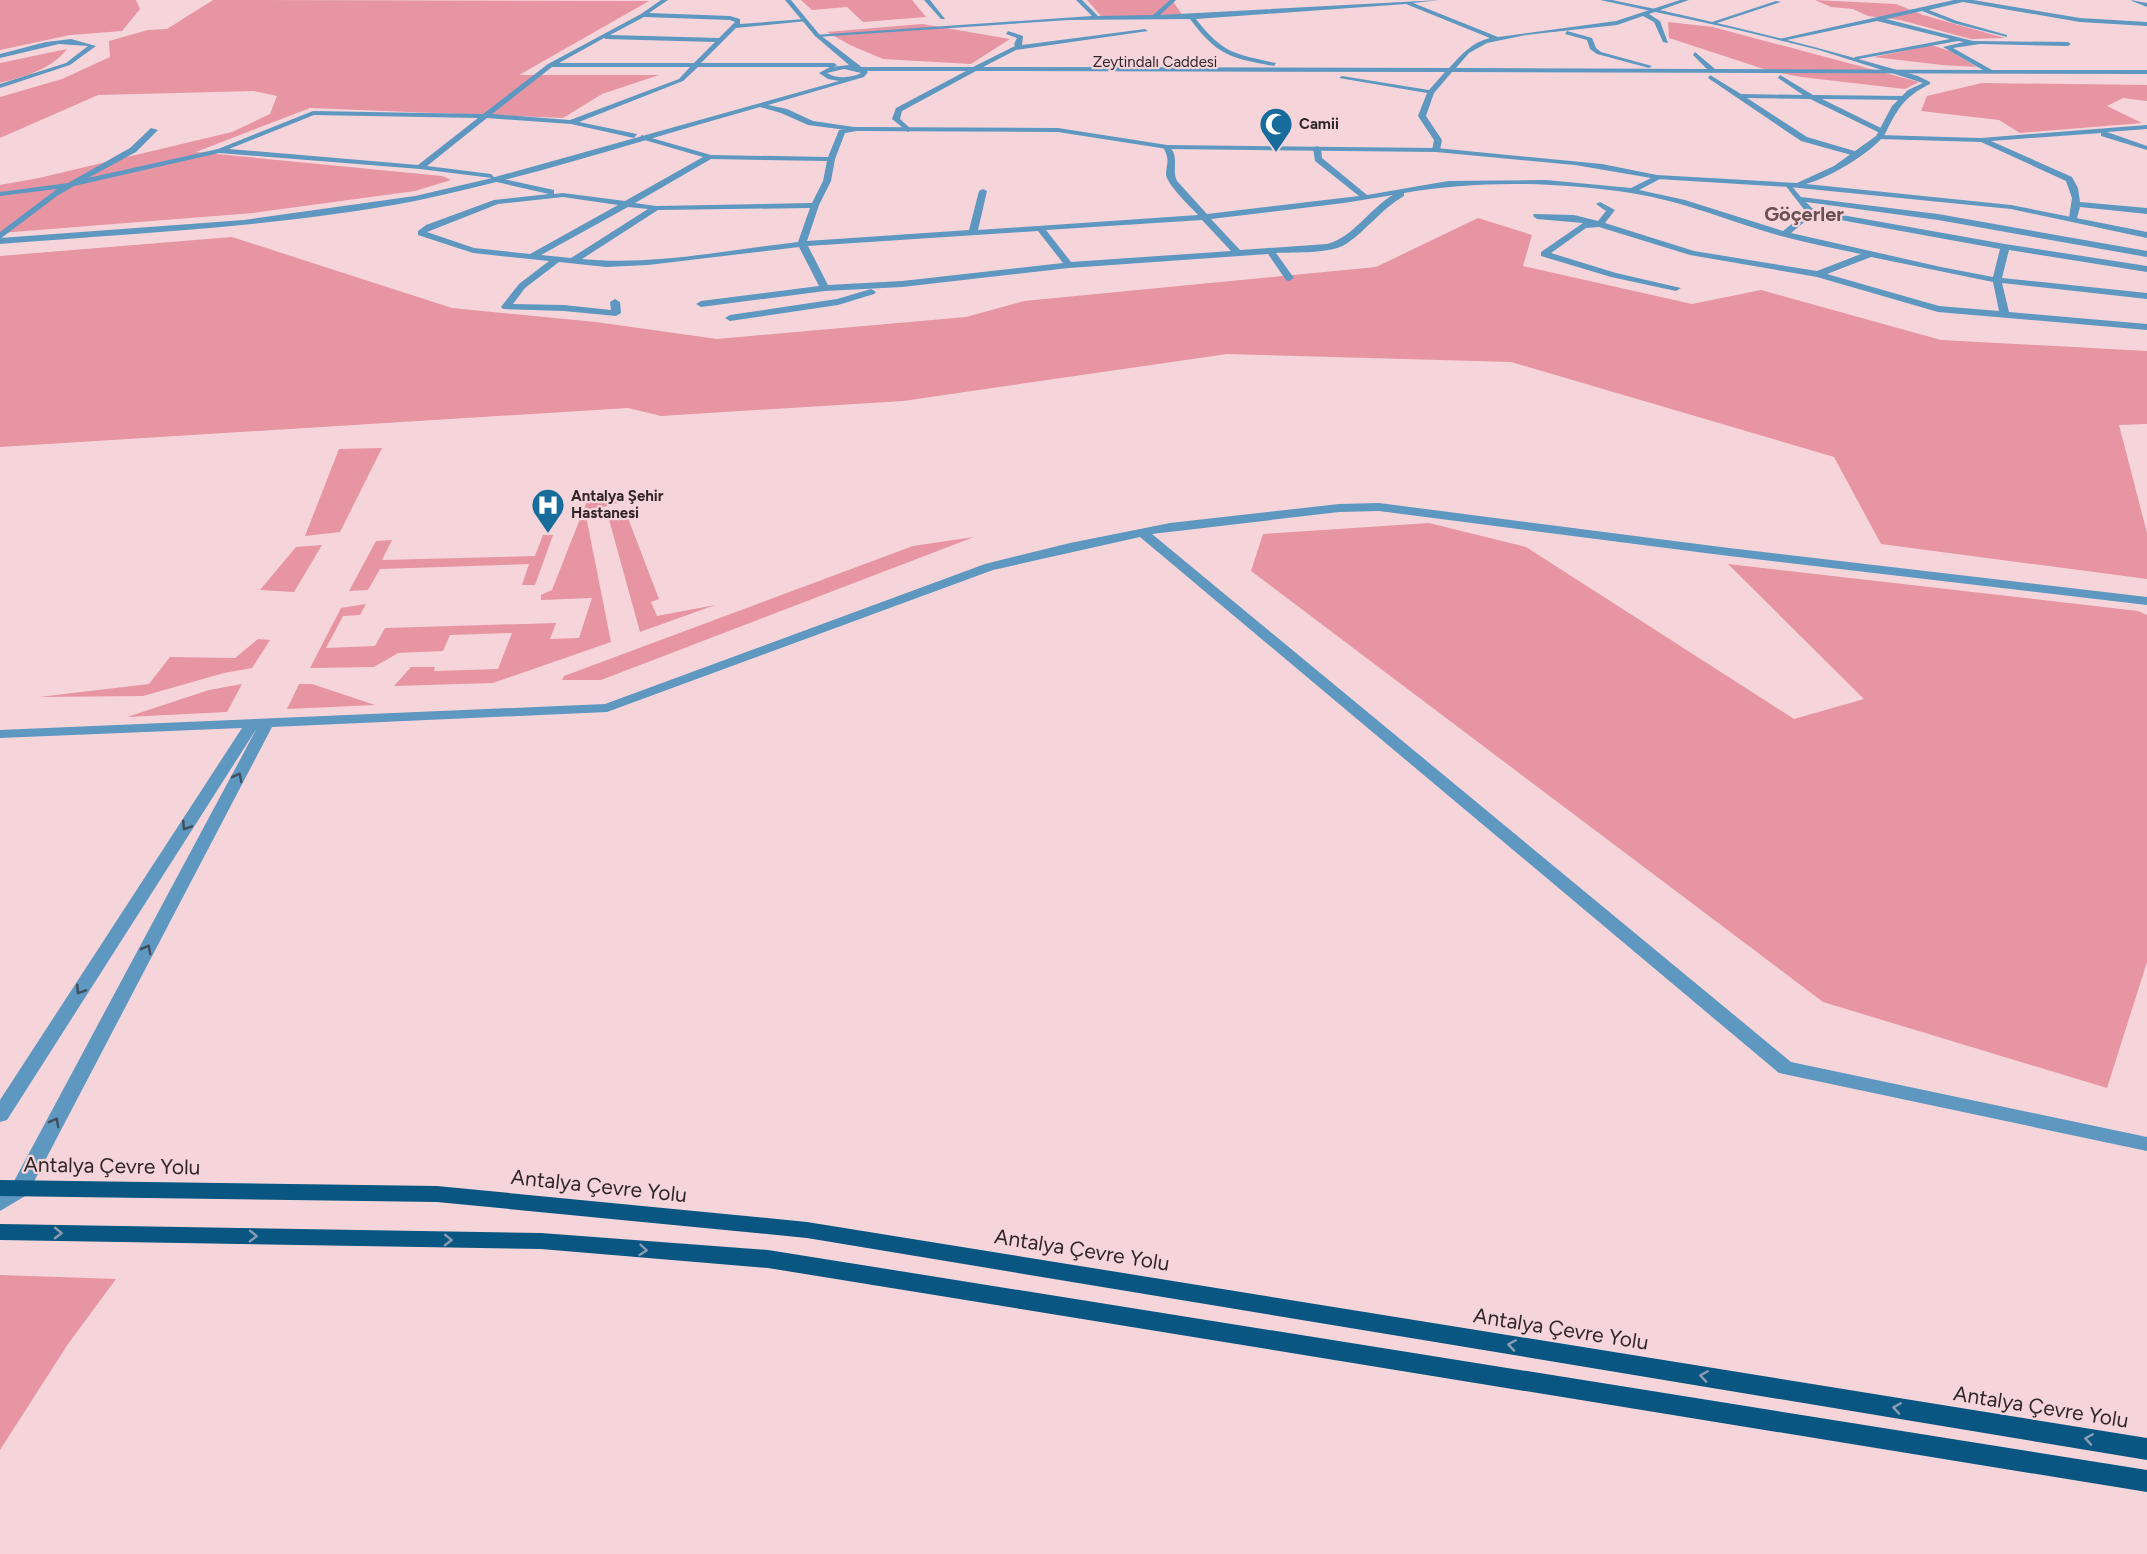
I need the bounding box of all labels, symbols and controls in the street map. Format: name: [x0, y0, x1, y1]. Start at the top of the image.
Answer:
street label: Zeytindalı Caddesi: [1093, 53, 1217, 71]
mosque icon: Camii: [1258, 106, 1294, 153]
place label: Camii: [1299, 115, 1339, 133]
district label: Göçerler: [1764, 202, 1844, 226]
hospital icon: Antalya Şehir Hastanesi: [530, 487, 566, 534]
place label: Antalya Şehir Hastanesi: [571, 487, 664, 522]
one-way arrow: [231, 773, 242, 783]
one-way arrow: [182, 819, 193, 830]
one-way arrow: [140, 945, 151, 956]
one-way arrow: [76, 984, 88, 994]
one-way arrow: [48, 1117, 59, 1128]
street label: Antalya Çevre Yolu: [23, 1151, 201, 1180]
street label: Antalya Çevre Yolu: [510, 1164, 688, 1207]
street label: Antalya Çevre Yolu: [993, 1223, 1171, 1276]
one-way arrow: [54, 1227, 63, 1239]
one-way arrow: [249, 1230, 258, 1243]
one-way arrow: [444, 1234, 453, 1246]
one-way arrow: [639, 1243, 648, 1256]
street label: Antalya Çevre Yolu: [1472, 1302, 1650, 1355]
one-way arrow: [1507, 1339, 1517, 1352]
one-way arrow: [1700, 1371, 1709, 1383]
street label: Antalya Çevre Yolu: [1952, 1380, 2130, 1433]
one-way arrow: [1892, 1402, 1901, 1414]
one-way arrow: [2085, 1434, 2094, 1446]

